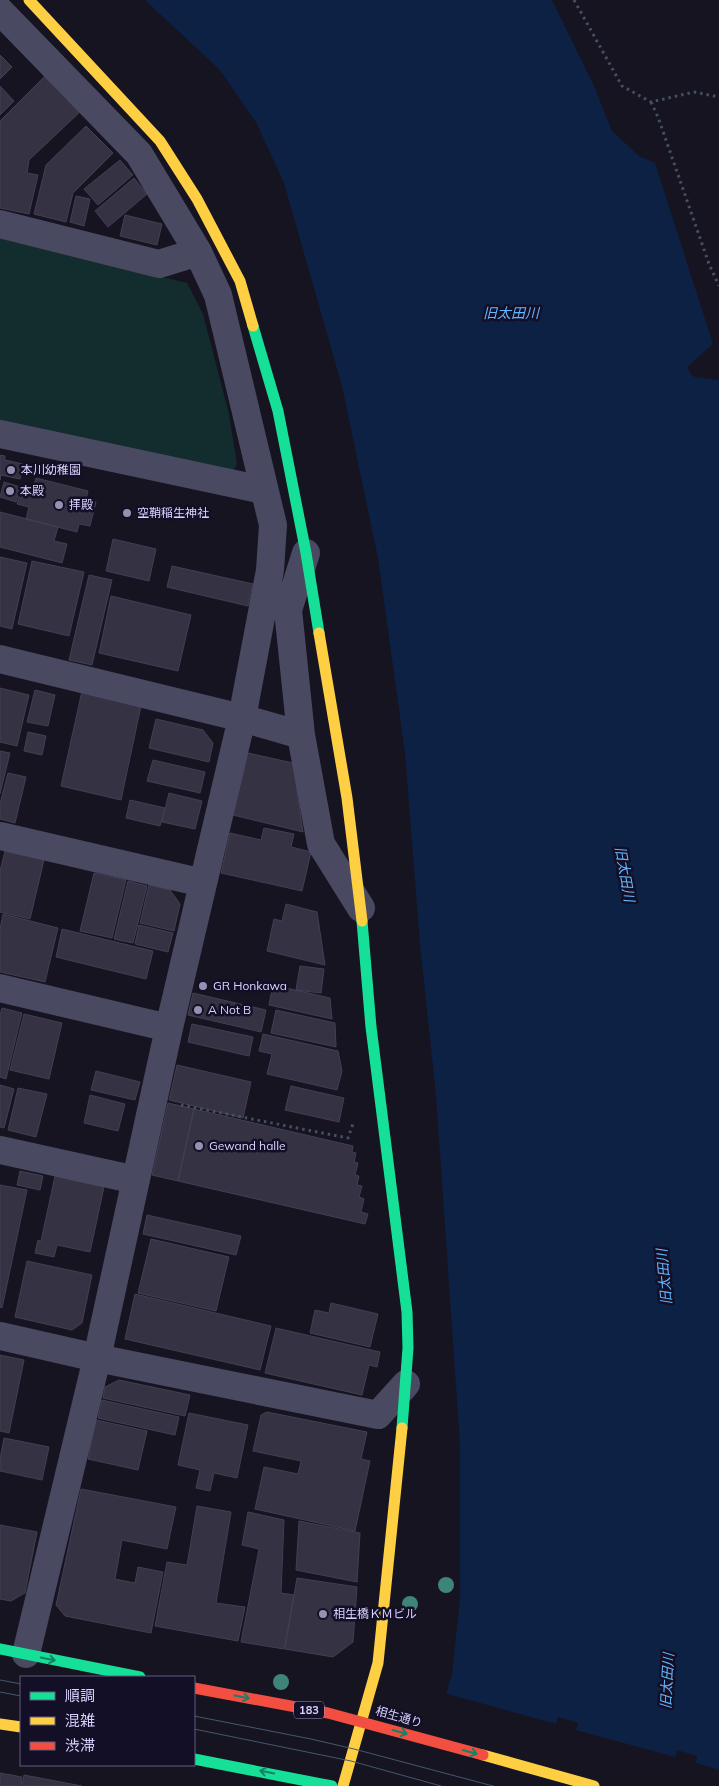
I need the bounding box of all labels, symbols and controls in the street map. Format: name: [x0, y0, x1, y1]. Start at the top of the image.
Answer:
water label: 旧太田川: [483, 304, 541, 322]
place label: 本川幼稚園: [21, 462, 81, 477]
marker: 本川幼稚園: [5, 464, 17, 476]
place label: 本殿: [20, 483, 44, 498]
marker: 本殿: [4, 485, 16, 497]
place label: 拝殿: [69, 497, 93, 512]
marker: 拝殿: [53, 499, 65, 511]
place label: 空鞘稲生神社: [137, 505, 209, 520]
marker: 空鞘稲生神社: [121, 507, 133, 519]
water label: 旧太田川: [611, 845, 639, 905]
place label: GR Honkawa: [213, 978, 287, 993]
marker: GR Honkawa: [197, 980, 209, 992]
place label: A Not B: [208, 1002, 251, 1017]
marker: A Not B: [192, 1004, 204, 1016]
place label: Gewand halle: [209, 1138, 286, 1153]
marker: Gewand halle: [193, 1140, 205, 1152]
water label: 旧太田川: [652, 1246, 675, 1306]
place label: 相生橋ＫＭビル: [333, 1606, 417, 1621]
marker: 相生橋ＫＭビル: [317, 1608, 329, 1620]
water label: 旧太田川: [657, 1651, 678, 1709]
one-way arrow: [39, 1654, 55, 1664]
legend: [20, 1676, 195, 1766]
text: 順調: [65, 1686, 95, 1705]
one-way arrow: [233, 1692, 249, 1702]
road number: 183: [294, 1702, 324, 1718]
street label: 相生通り: [374, 1703, 424, 1730]
text: 混雑: [65, 1711, 95, 1730]
one-way arrow: [392, 1727, 408, 1737]
text: 渋滞: [65, 1736, 95, 1755]
one-way arrow: [462, 1747, 478, 1757]
one-way arrow: [260, 1767, 276, 1777]

